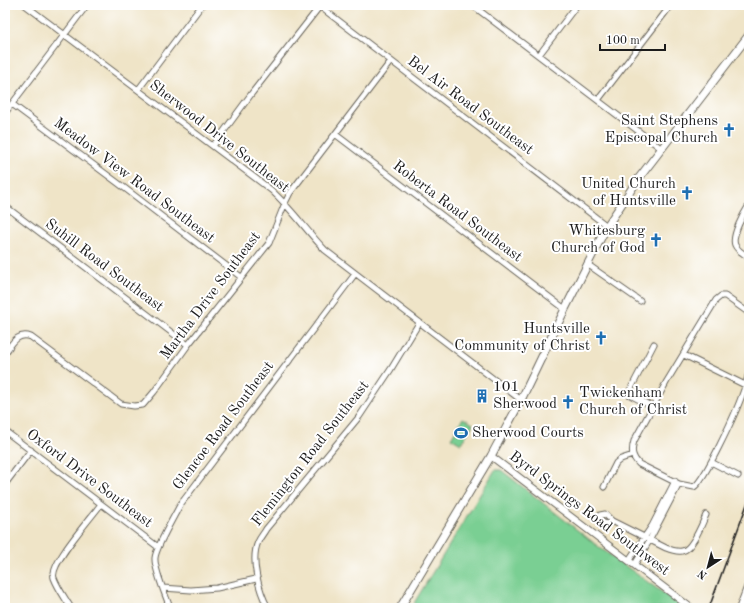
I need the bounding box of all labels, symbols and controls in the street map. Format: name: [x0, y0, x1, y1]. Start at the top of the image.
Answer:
scale bar: [600, 26, 665, 52]
text: 100 m: [606, 35, 640, 47]
street label: Bel Air Road Southeast: [404, 54, 536, 158]
street label: Sherwood Drive Southeast: [146, 78, 292, 196]
place label: Saint Stephens Episcopal Church: [605, 114, 718, 146]
street label: Meadow View Road Southeast: [51, 116, 217, 246]
church icon: Saint Stephens Episcopal Church: [721, 122, 737, 138]
street label: Roberta Road Southeast: [390, 159, 524, 265]
place label: United Church of Huntsville: [581, 177, 676, 209]
church icon: United Church of Huntsville: [679, 185, 695, 201]
street label: Suhill Road Southeast: [42, 217, 166, 315]
place label: Whitesburg Church of God: [551, 224, 645, 256]
street label: Martha Drive Southeast: [158, 229, 264, 363]
church icon: Whitesburg Church of God: [648, 232, 664, 248]
place label: Huntsville Community of Christ: [454, 322, 590, 354]
church icon: Huntsville Community of Christ: [593, 330, 609, 346]
street label: Glencoe Road Southeast: [171, 359, 277, 493]
street label: Flemington Road Southeast: [250, 378, 372, 530]
place label: 101 Sherwood: [493, 380, 557, 412]
place label: Twickenham Church of Christ: [579, 386, 687, 418]
building icon: 101 Sherwood: [474, 388, 490, 404]
church icon: Twickenham Church of Christ: [560, 394, 576, 410]
sports icon: Sherwood Courts: [453, 425, 469, 441]
place label: Sherwood Courts: [472, 426, 584, 441]
street label: Oxford Drive Southeast: [23, 427, 155, 531]
street label: Byrd Springs Road Southwest: [506, 449, 672, 579]
north arrow: [688, 547, 728, 587]
text: N: [696, 567, 710, 581]

